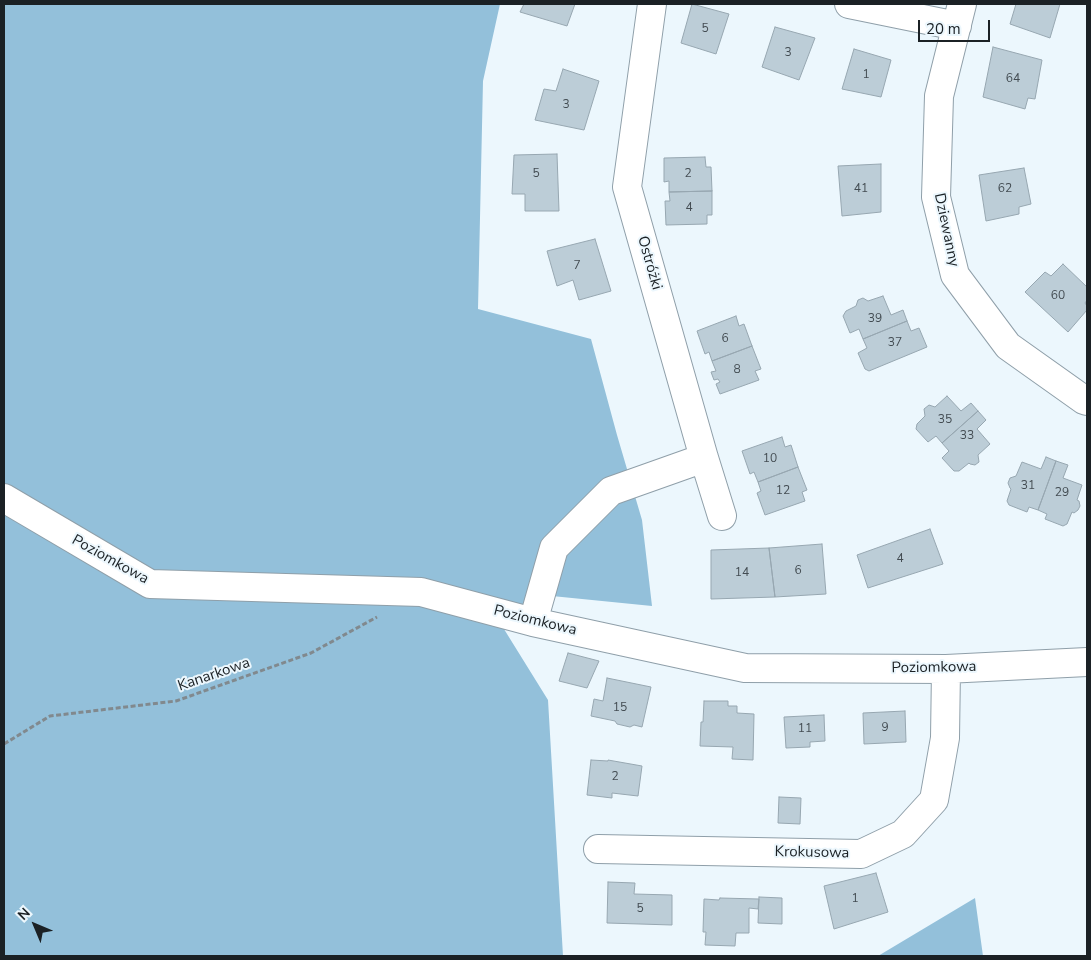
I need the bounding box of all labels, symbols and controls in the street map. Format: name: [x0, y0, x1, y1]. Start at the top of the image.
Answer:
scale bar: [921, 10, 994, 42]
text: 20 m: [926, 19, 961, 39]
house number: 5: [701, 22, 709, 36]
house number: 3: [784, 46, 792, 60]
house number: 1: [862, 68, 870, 82]
house number: 64: [1006, 72, 1020, 86]
house number: 3: [562, 98, 570, 112]
house number: 5: [532, 167, 540, 181]
house number: 2: [684, 167, 692, 181]
house number: 41: [854, 182, 868, 196]
house number: 62: [998, 182, 1012, 196]
street label: Dziewanny: [929, 192, 963, 268]
house number: 4: [685, 201, 693, 215]
street label: Ostróżki: [633, 234, 665, 292]
house number: 7: [573, 259, 581, 273]
house number: 60: [1051, 289, 1065, 303]
house number: 39: [868, 312, 882, 326]
house number: 6: [721, 332, 729, 346]
house number: 37: [888, 336, 902, 350]
house number: 8: [733, 363, 741, 377]
house number: 35: [938, 413, 952, 427]
house number: 33: [960, 429, 974, 443]
house number: 10: [763, 452, 777, 466]
house number: 31: [1021, 479, 1035, 493]
house number: 12: [776, 484, 790, 498]
house number: 29: [1055, 486, 1069, 500]
street label: Poziomkowa: [68, 532, 152, 588]
house number: 4: [896, 552, 904, 566]
house number: 6: [794, 564, 802, 578]
house number: 14: [735, 566, 749, 580]
street label: Poziomkowa: [492, 602, 578, 640]
street label: Kanarkowa: [176, 654, 252, 696]
street label: Poziomkowa: [891, 658, 977, 678]
house number: 15: [613, 701, 627, 715]
house number: 9: [881, 721, 889, 735]
house number: 11: [798, 722, 812, 736]
house number: 2: [611, 770, 619, 784]
street label: Krokusowa: [774, 843, 850, 863]
house number: 1: [851, 892, 859, 906]
north arrow: [10, 900, 60, 950]
house number: 5: [636, 902, 644, 916]
text: N: [14, 904, 34, 924]

